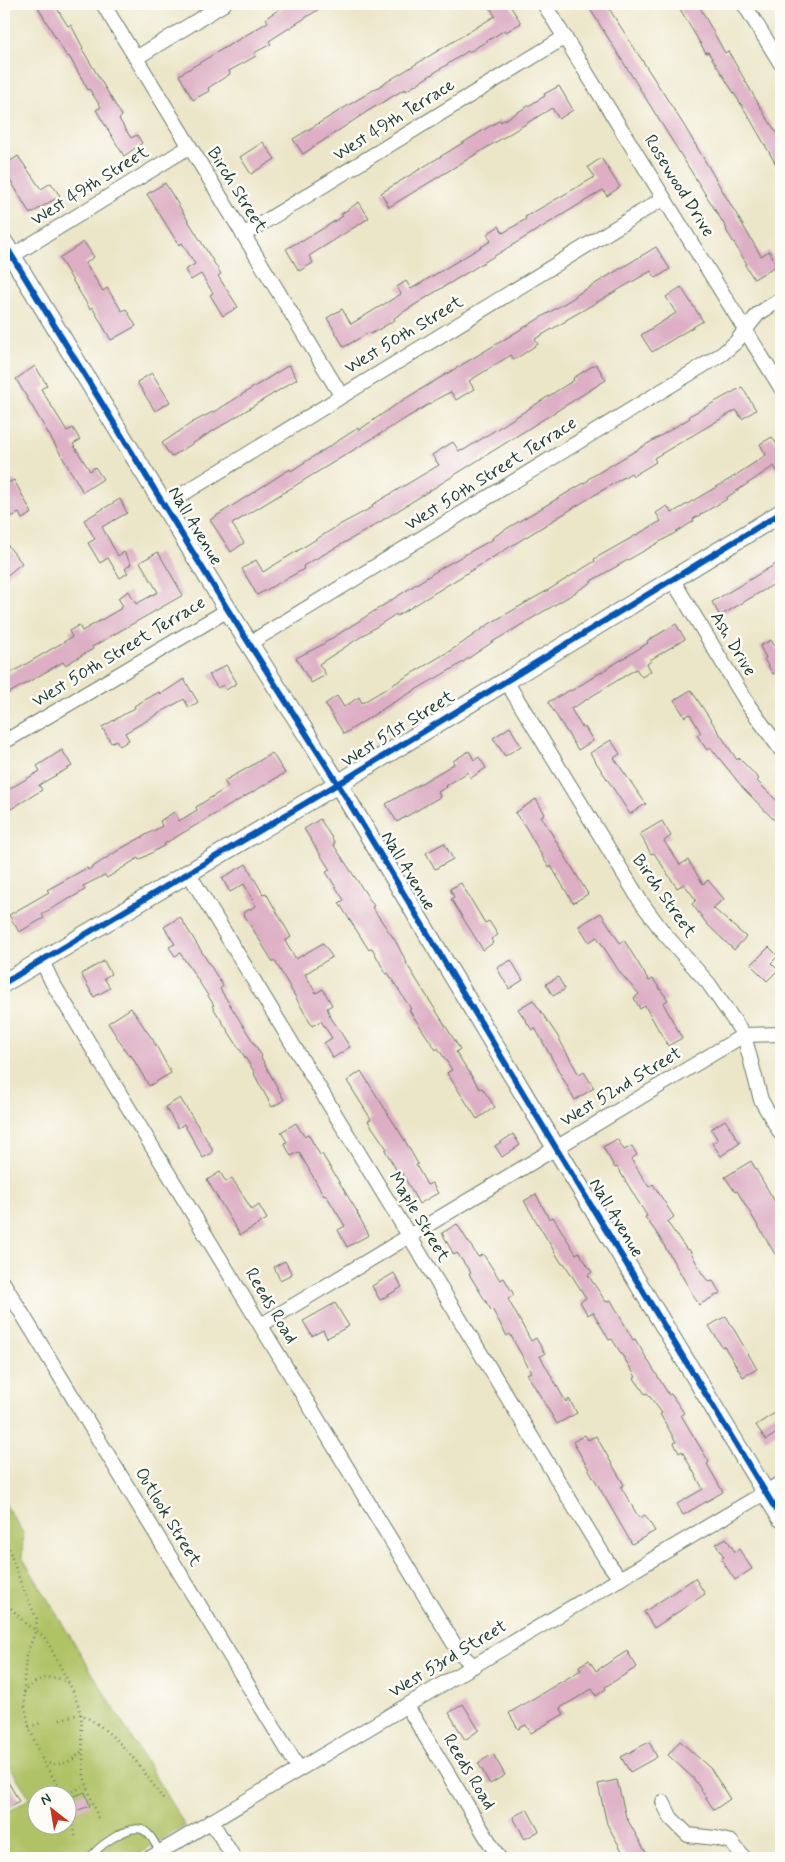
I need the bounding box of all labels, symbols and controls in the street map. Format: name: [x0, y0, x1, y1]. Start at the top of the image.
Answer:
street label: West 49th Terrace: [329, 73, 459, 167]
street label: Rosewood Drive: [638, 130, 720, 242]
street label: West 49th Street: [27, 140, 154, 232]
street label: Birch Street: [201, 143, 273, 238]
street label: West 50th Street: [340, 290, 468, 380]
street label: West 50th Street Terrace: [401, 411, 581, 537]
street label: Nall Avenue: [162, 482, 228, 570]
street label: West 50th Street Terrace: [28, 591, 210, 713]
street label: Ash Drive: [704, 607, 762, 681]
street label: West 51st Street: [337, 684, 459, 773]
street label: Nall Avenue: [375, 827, 441, 915]
street label: Birch Street: [626, 849, 702, 943]
street label: West 52nd Street: [556, 1041, 686, 1133]
street label: Maple Street: [383, 1167, 456, 1267]
street label: Nall Avenue: [583, 1174, 649, 1262]
street label: Reeds Road: [239, 1264, 303, 1348]
street label: Outlook Street: [129, 1463, 207, 1571]
street label: West 53rd Street: [384, 1614, 512, 1704]
street label: Reeds Road: [437, 1730, 501, 1814]
north arrow: [28, 1784, 78, 1834]
text: N: [37, 1790, 54, 1810]

